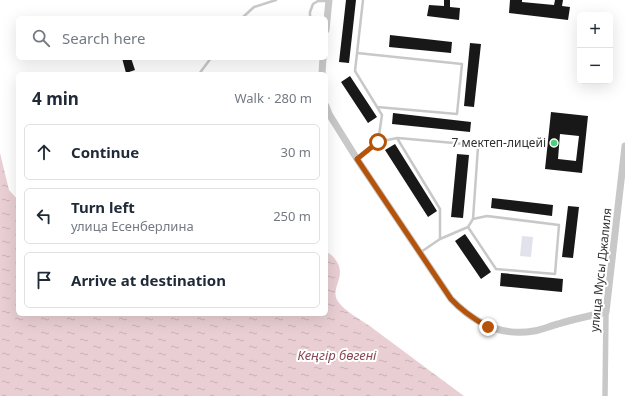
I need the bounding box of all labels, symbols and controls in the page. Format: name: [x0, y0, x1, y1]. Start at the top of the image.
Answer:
map controls: [577, 12, 613, 84]
button: +: [577, 12, 613, 48]
search box: [16, 16, 328, 60]
icon: search: [30, 27, 52, 49]
text: Search here: [62, 28, 145, 48]
button: −: [577, 48, 613, 84]
text: 4 min: [32, 87, 79, 110]
text: Walk · 280 m: [234, 89, 312, 107]
route start: [369, 133, 387, 151]
place label: 7 мектеп-лицейі: [452, 134, 546, 151]
marker: 7 мектеп-лицейі: [549, 138, 559, 148]
icon: ahead: [33, 141, 55, 163]
text: Continue: [71, 142, 139, 162]
text: 30 m: [281, 143, 311, 161]
text: Turn left: [71, 197, 135, 217]
icon: left: [33, 205, 55, 227]
text: 250 m: [273, 207, 311, 225]
street label: улица Мусы Джалиля: [586, 207, 615, 333]
text: улица Есенберлина: [71, 217, 194, 235]
icon: arrive: [33, 269, 55, 291]
text: Arrive at destination: [71, 270, 226, 290]
route end: [479, 318, 497, 336]
water label: Кеңгір бөгені: [298, 346, 377, 364]

